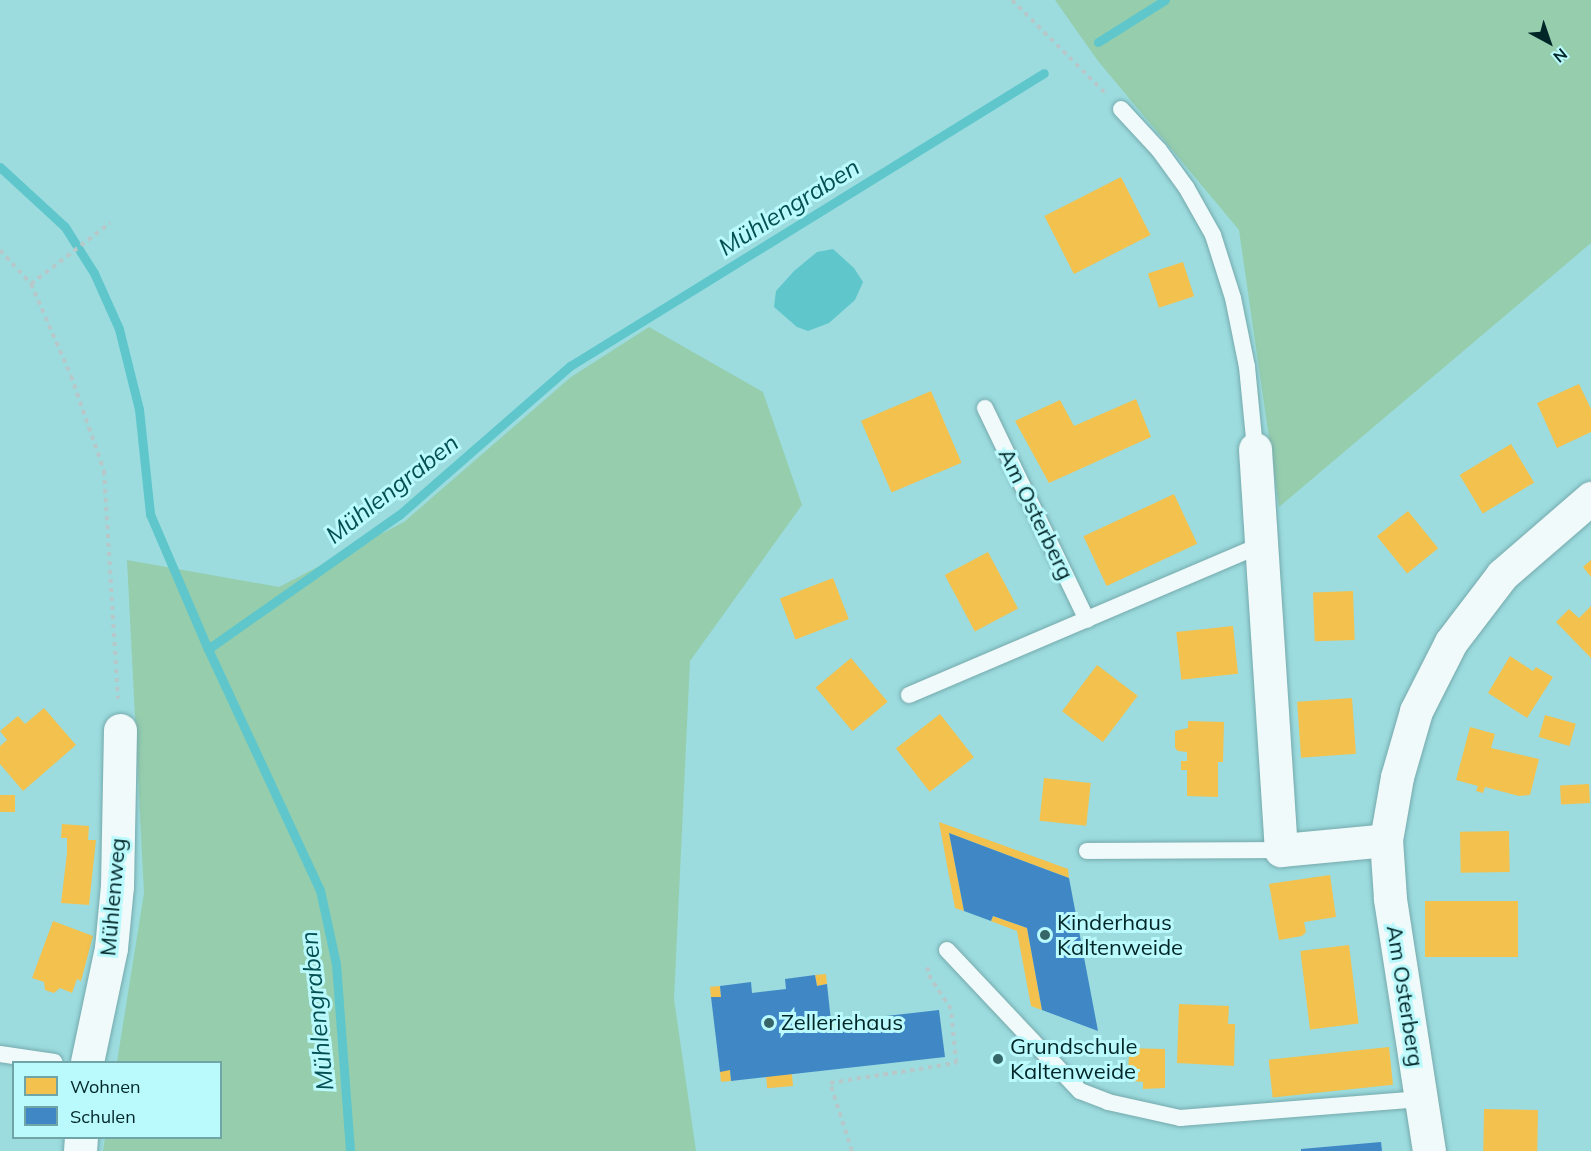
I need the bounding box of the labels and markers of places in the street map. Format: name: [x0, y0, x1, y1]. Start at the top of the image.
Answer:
place label: Kinderhaus Kaltenweide: [1057, 909, 1183, 960]
marker: Kinderhaus Kaltenweide: [1038, 928, 1052, 942]
place label: Zelleriehaus: [781, 1010, 903, 1036]
marker: Zelleriehaus: [762, 1016, 776, 1030]
place label: Grundschule Kaltenweide: [1010, 1033, 1137, 1084]
marker: Grundschule Kaltenweide: [991, 1052, 1005, 1066]

